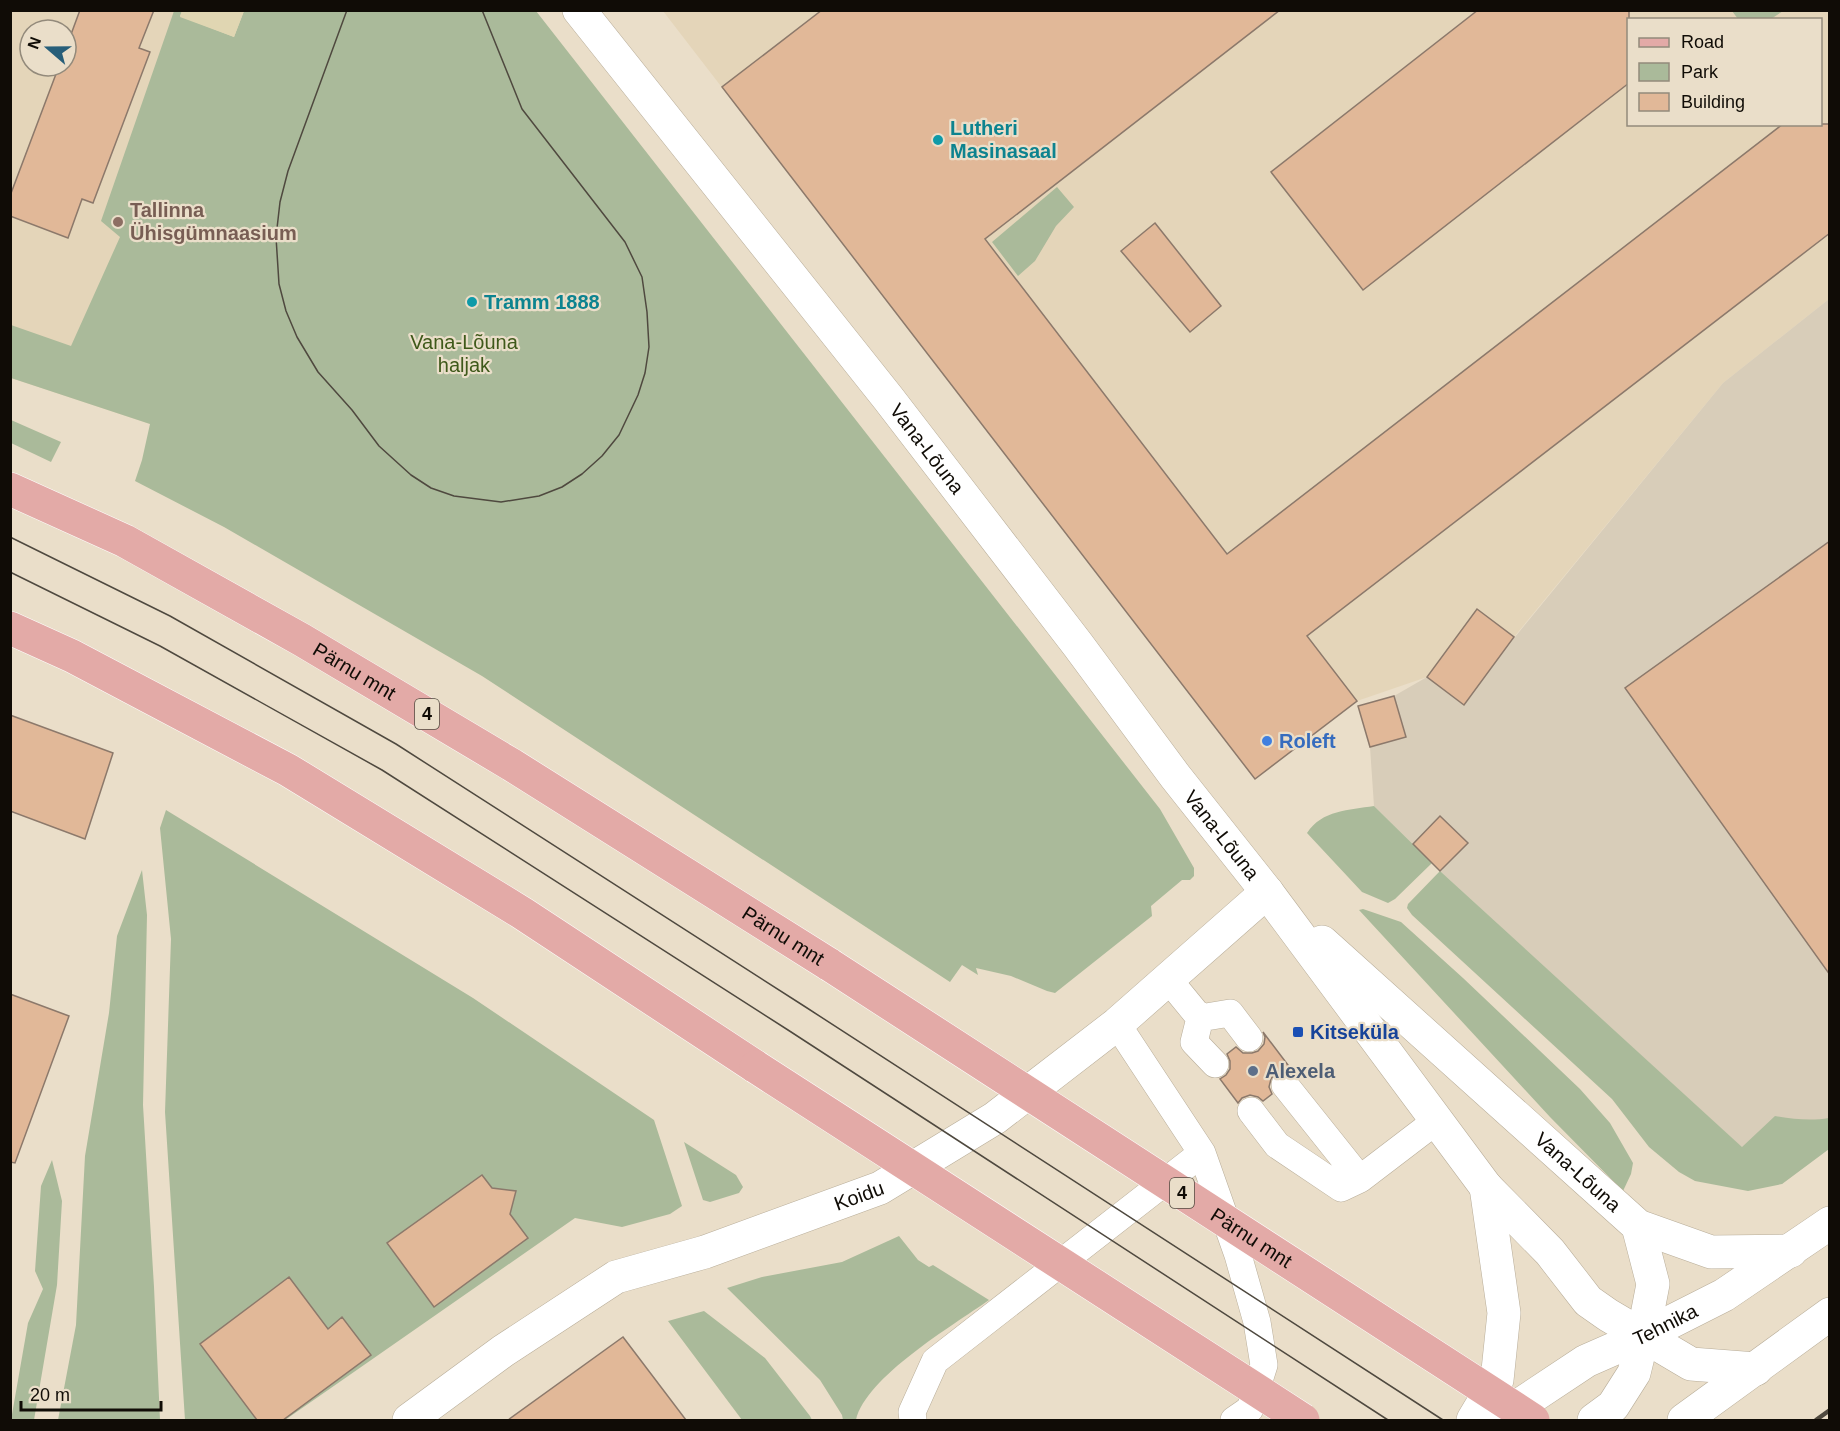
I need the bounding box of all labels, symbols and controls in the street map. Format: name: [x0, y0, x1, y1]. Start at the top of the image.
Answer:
north arrow: [18, 18, 78, 78]
legend: [1627, 18, 1822, 126]
text: Road: [1681, 32, 1724, 52]
text: N: [24, 35, 44, 51]
text: Park: [1681, 62, 1719, 82]
text: Building: [1681, 92, 1745, 112]
place label: Lutheri Masinasaal: [950, 117, 1057, 162]
marker: Lutheri Masinasaal: [931, 133, 945, 147]
place label: Tallinna Ühisgümnaasium: [130, 199, 297, 244]
marker: Tallinna Ühisgümnaasium: [111, 215, 125, 229]
place label: Tramm 1888: [484, 291, 600, 313]
marker: Tramm 1888: [465, 295, 479, 309]
park label: Vana-Lõuna haljak: [410, 331, 519, 376]
street label: Vana-Lõuna: [886, 399, 969, 499]
street label: Pärnu mnt: [309, 638, 400, 704]
road number: 4: [415, 699, 439, 729]
place label: Roleft: [1279, 730, 1336, 752]
marker: Roleft: [1260, 734, 1274, 748]
street label: Vana-Lõuna: [1180, 786, 1264, 885]
street label: Pärnu mnt: [738, 902, 829, 970]
place label: Kitseküla: [1310, 1021, 1400, 1043]
marker: Kitseküla: [1291, 1025, 1305, 1039]
place label: Alexela: [1265, 1060, 1336, 1082]
marker: Alexela: [1246, 1064, 1260, 1078]
street label: Vana-Lõuna: [1531, 1128, 1626, 1217]
street label: Koidu: [831, 1177, 887, 1215]
road number: 4: [1170, 1178, 1194, 1208]
street label: Pärnu mnt: [1207, 1203, 1297, 1272]
street label: Tehnika: [1630, 1299, 1702, 1350]
scale bar: [21, 1374, 160, 1412]
text: 20 m: [30, 1385, 70, 1405]

